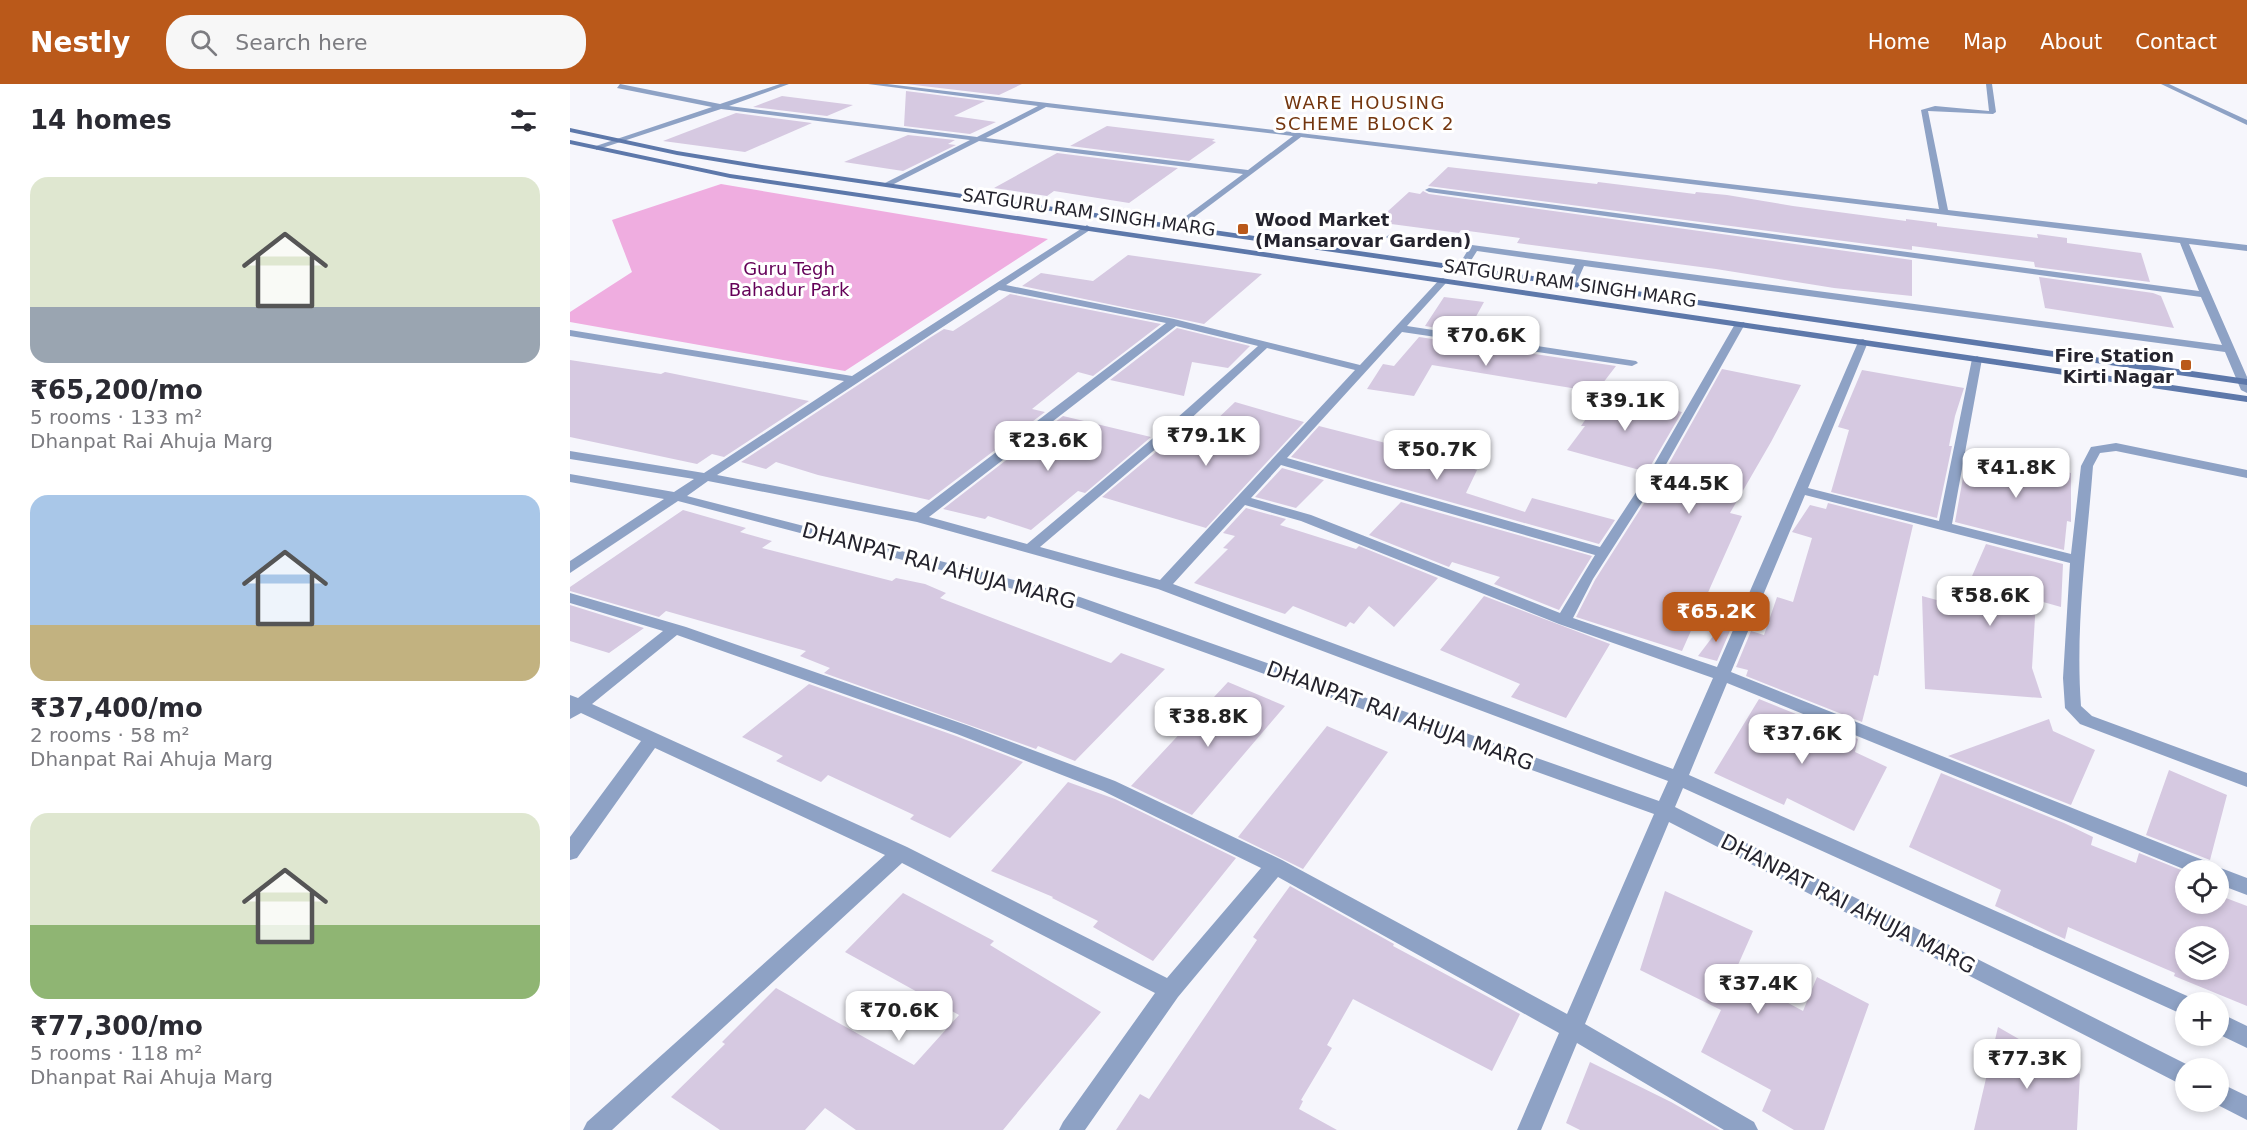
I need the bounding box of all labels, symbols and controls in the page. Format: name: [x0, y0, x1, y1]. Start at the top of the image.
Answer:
search box: [166, 15, 586, 69]
text: Nestly: [30, 26, 130, 59]
icon: search: [187, 26, 220, 59]
text: Search here: [235, 30, 367, 55]
text: Home: [1868, 30, 1930, 54]
text: Map: [1963, 30, 2007, 54]
text: About: [2040, 30, 2102, 54]
text: Contact: [2135, 30, 2217, 54]
district label: WARE HOUSING SCHEME BLOCK 2: [1275, 92, 1455, 134]
icon: filters: [507, 104, 540, 137]
text: 14 homes: [30, 105, 172, 135]
street label: SATGURU RAM SINGH MARG: [961, 184, 1217, 240]
place label: Wood Market (Mansarovar Garden): [1255, 209, 1471, 251]
icon: home: [231, 216, 339, 324]
marker: Wood Market (Mansarovar Garden): [1236, 222, 1250, 236]
street label: SATGURU RAM SINGH MARG: [1442, 255, 1698, 311]
park label: Guru Tegh Bahadur Park: [729, 258, 850, 300]
pin: ₹70.6K: [1437, 316, 1535, 367]
text: ₹70.6K: [1447, 323, 1525, 347]
place label: Fire Station Kirti Nagar: [2055, 345, 2174, 387]
marker: Fire Station Kirti Nagar: [2179, 358, 2193, 372]
text: ₹65,200/mo: [30, 375, 203, 405]
pin: ₹39.1K: [1576, 381, 1674, 432]
text: ₹39.1K: [1586, 388, 1664, 412]
text: 5 rooms · 133 m²: [30, 405, 202, 429]
pin: ₹79.1K: [1157, 416, 1255, 467]
pin: ₹23.6K: [999, 421, 1097, 472]
text: ₹79.1K: [1167, 423, 1245, 447]
text: ₹23.6K: [1009, 428, 1087, 452]
text: Dhanpat Rai Ahuja Marg: [30, 429, 273, 453]
pin: ₹50.7K: [1388, 430, 1486, 481]
text: ₹50.7K: [1398, 437, 1476, 461]
pin: ₹41.8K: [1967, 448, 2065, 499]
text: ₹41.8K: [1977, 455, 2055, 479]
pin: ₹44.5K: [1640, 464, 1738, 515]
text: ₹44.5K: [1650, 471, 1728, 495]
street label: DHANPAT RAI AHUJA MARG: [800, 518, 1078, 614]
icon: home: [231, 534, 339, 642]
pin: ₹58.6K: [1941, 576, 2039, 627]
text: ₹58.6K: [1951, 583, 2029, 607]
pin: ₹65.2K: [1667, 592, 1765, 643]
text: ₹65.2K: [1677, 599, 1755, 623]
street label: DHANPAT RAI AHUJA MARG: [1263, 656, 1537, 776]
text: ₹37,400/mo: [30, 693, 203, 723]
pin: ₹38.8K: [1159, 697, 1257, 748]
text: ₹38.8K: [1169, 704, 1247, 728]
pin: ₹37.6K: [1753, 714, 1851, 765]
text: ₹37.6K: [1763, 721, 1841, 745]
text: 2 rooms · 58 m²: [30, 723, 190, 747]
text: Dhanpat Rai Ahuja Marg: [30, 747, 273, 771]
street label: DHANPAT RAI AHUJA MARG: [1717, 829, 1979, 979]
icon: home: [231, 852, 339, 960]
map controls: [2175, 860, 2229, 1112]
button: locate: [2175, 860, 2229, 914]
button: layers: [2175, 926, 2229, 980]
pin: ₹37.4K: [1709, 964, 1807, 1015]
text: ₹37.4K: [1719, 971, 1797, 995]
pin: ₹70.6K: [850, 991, 948, 1042]
button: +: [2175, 992, 2229, 1046]
text: ₹70.6K: [860, 998, 938, 1022]
text: ₹77,300/mo: [30, 1011, 203, 1041]
pin: ₹77.3K: [1978, 1039, 2076, 1090]
text: 5 rooms · 118 m²: [30, 1041, 202, 1065]
text: ₹77.3K: [1988, 1046, 2066, 1070]
button: −: [2175, 1058, 2229, 1112]
text: Dhanpat Rai Ahuja Marg: [30, 1065, 273, 1089]

